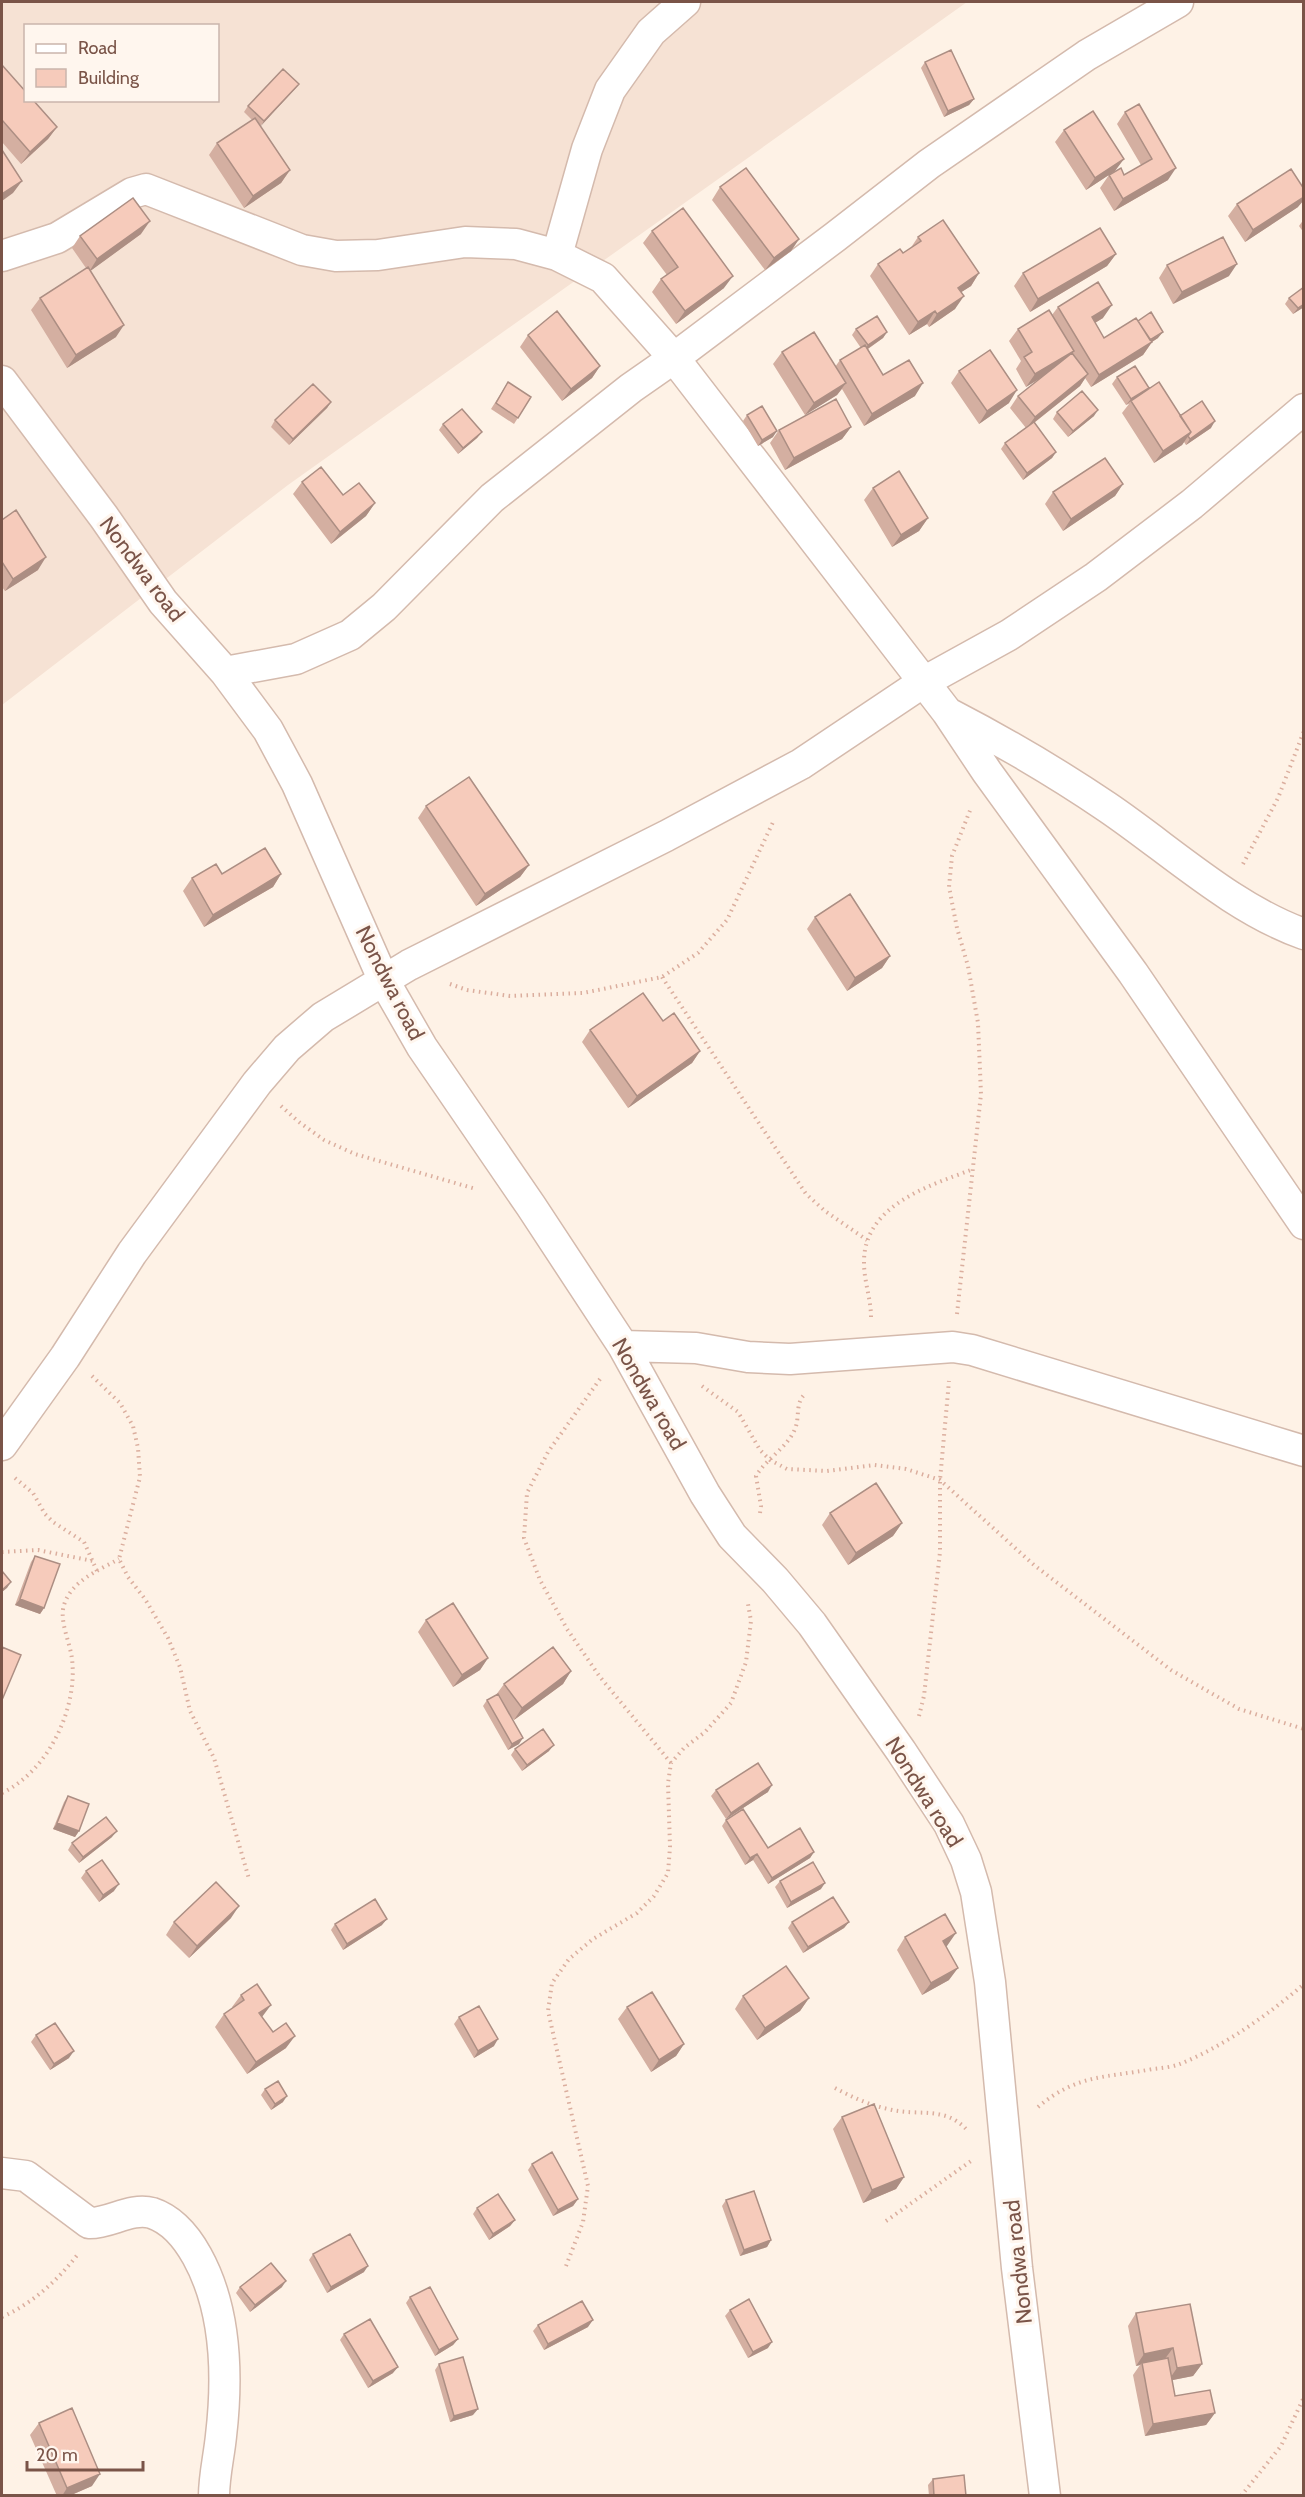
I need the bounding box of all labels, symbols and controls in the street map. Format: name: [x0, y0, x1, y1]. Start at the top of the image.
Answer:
legend: [24, 24, 219, 102]
text: Road: [78, 37, 117, 59]
text: Building: [78, 67, 140, 89]
street label: Nondwa road: [94, 511, 190, 627]
street label: Nondwa road: [350, 921, 430, 1045]
street label: Nondwa road: [606, 1333, 692, 1455]
street label: Nondwa road: [880, 1732, 968, 1852]
street label: Nondwa road: [998, 2199, 1038, 2325]
scale bar: [27, 2434, 142, 2472]
text: 20 m: [36, 2444, 78, 2466]

